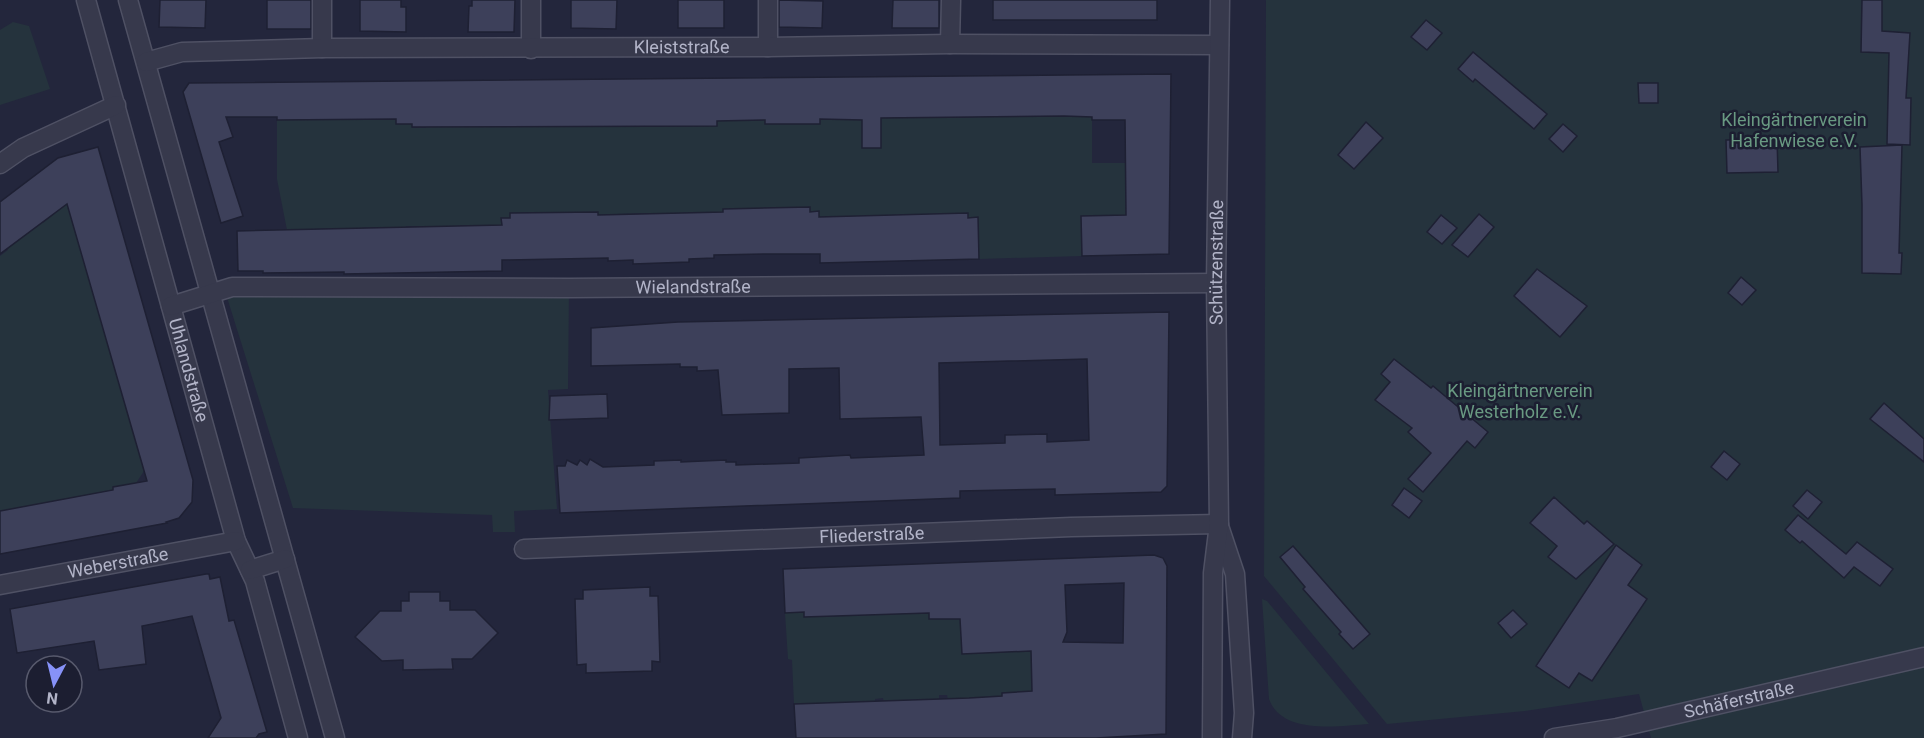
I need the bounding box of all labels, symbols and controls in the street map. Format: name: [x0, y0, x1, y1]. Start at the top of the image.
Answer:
street label: Kleiststraße: [634, 36, 730, 57]
park label: Kleingärtnerverein Hafenwiese e.V.: [1721, 109, 1867, 151]
street label: Schützenstraße: [1205, 200, 1227, 325]
street label: Wielandstraße: [635, 276, 751, 297]
street label: Uhlandstraße: [165, 316, 213, 424]
park label: Kleingärtnerverein Westerholz e.V.: [1447, 380, 1593, 422]
street label: Fliederstraße: [819, 522, 925, 547]
street label: Weberstraße: [66, 543, 170, 582]
north arrow: [24, 654, 84, 714]
street label: Schäferstraße: [1682, 676, 1796, 722]
text: N: [45, 688, 59, 709]

